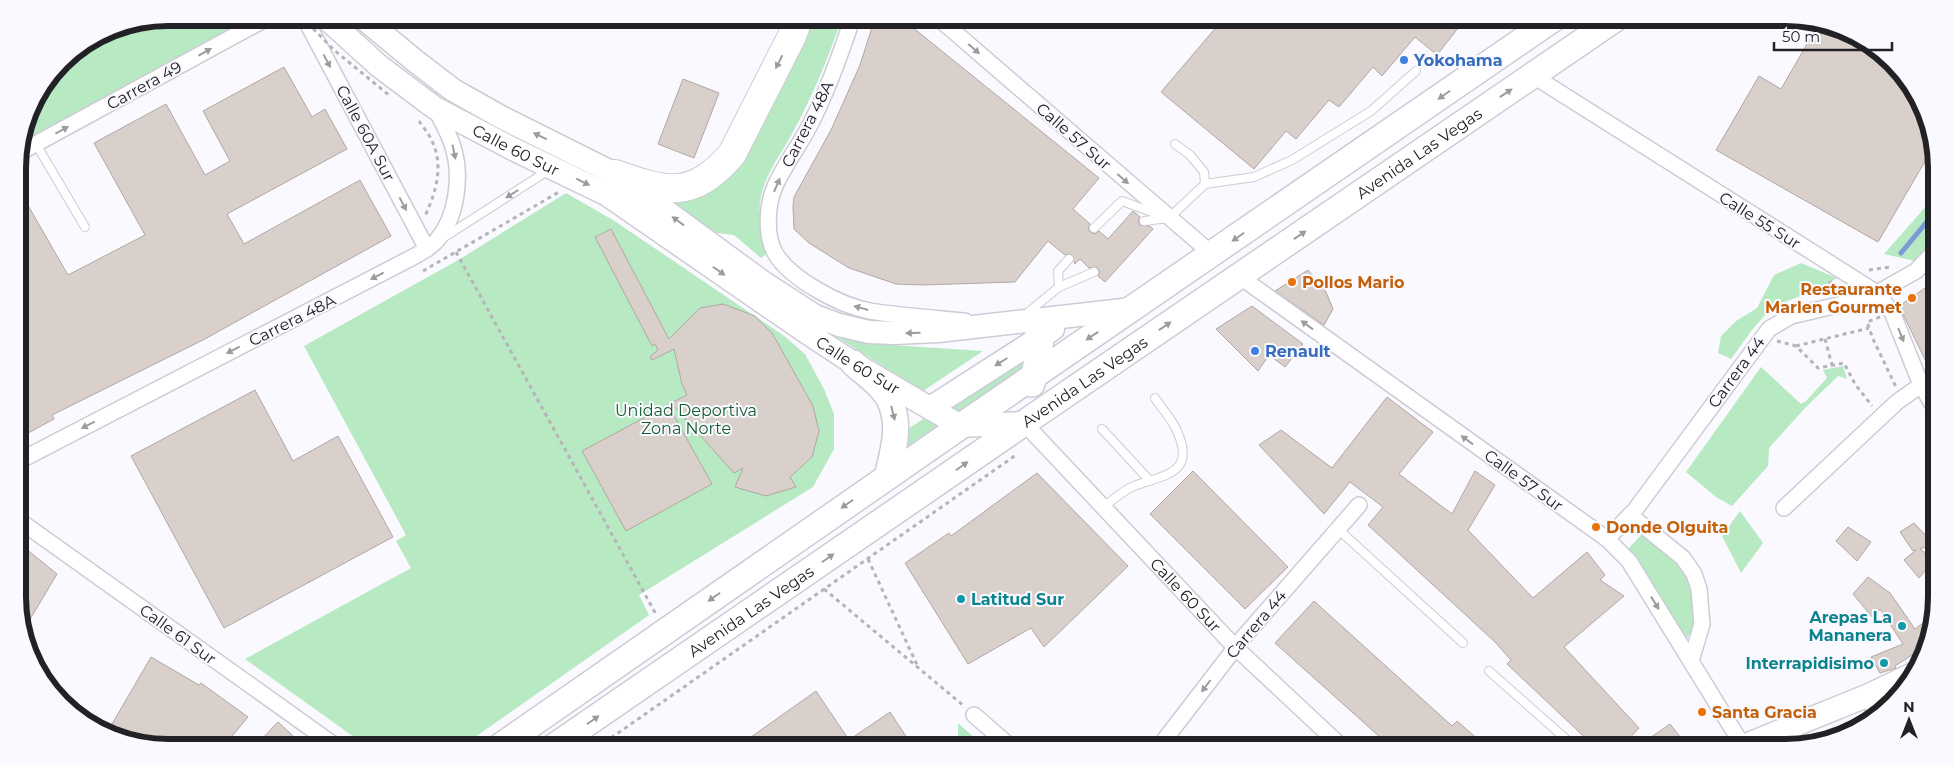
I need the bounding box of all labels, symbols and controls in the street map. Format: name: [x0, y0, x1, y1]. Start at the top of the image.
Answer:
scale bar: [1774, 20, 1892, 52]
text: 50 m: [1782, 27, 1820, 46]
one-way arrow: [967, 44, 980, 55]
one-way arrow: [198, 48, 212, 57]
place label: Yokohama: [1413, 51, 1503, 70]
one-way arrow: [323, 53, 331, 68]
marker: Yokohama: [1398, 54, 1410, 66]
one-way arrow: [775, 55, 783, 69]
street label: Carrera 49: [104, 57, 185, 114]
street label: Carrera 48A: [778, 77, 838, 171]
street label: Calle 60A Sur: [332, 82, 399, 185]
one-way arrow: [1499, 88, 1513, 98]
one-way arrow: [1437, 90, 1451, 100]
street label: Calle 57 Sur: [1032, 99, 1115, 174]
street label: Avenida Las Vegas: [1353, 104, 1486, 203]
street label: Calle 60 Sur: [469, 120, 562, 180]
one-way arrow: [55, 126, 69, 134]
one-way arrow: [533, 132, 547, 140]
one-way arrow: [450, 145, 458, 160]
one-way arrow: [1117, 173, 1130, 184]
one-way arrow: [576, 178, 590, 186]
one-way arrow: [773, 178, 781, 192]
street label: Calle 55 Sur: [1716, 188, 1804, 253]
one-way arrow: [505, 189, 518, 199]
one-way arrow: [399, 197, 407, 211]
one-way arrow: [672, 215, 685, 226]
one-way arrow: [1293, 230, 1306, 239]
one-way arrow: [1231, 232, 1245, 242]
one-way arrow: [712, 266, 726, 276]
one-way arrow: [370, 272, 384, 280]
place label: Pollos Mario: [1302, 273, 1404, 292]
marker: Pollos Mario: [1286, 276, 1298, 288]
place label: Restaurante Marlen Gourmet: [1765, 280, 1902, 317]
street label: Carrera 48A: [246, 290, 339, 350]
marker: Restaurante Marlen Gourmet: [1906, 292, 1918, 304]
one-way arrow: [854, 304, 869, 312]
one-way arrow: [1301, 319, 1314, 330]
one-way arrow: [1159, 321, 1172, 331]
one-way arrow: [1897, 328, 1905, 343]
one-way arrow: [905, 329, 921, 337]
street label: Calle 60 Sur: [812, 332, 903, 398]
street label: Avenida Las Vegas: [1018, 332, 1151, 432]
one-way arrow: [1085, 332, 1099, 341]
street label: Carrera 44: [1704, 333, 1769, 412]
place label: Renault: [1265, 342, 1331, 361]
marker: Renault: [1249, 345, 1261, 357]
one-way arrow: [225, 346, 240, 354]
one-way arrow: [994, 358, 1007, 367]
park label: Unidad Deportiva Zona Norte: [615, 401, 757, 438]
one-way arrow: [889, 406, 897, 421]
one-way arrow: [81, 421, 96, 429]
one-way arrow: [1461, 435, 1474, 445]
street label: Calle 57 Sur: [1481, 446, 1567, 515]
one-way arrow: [955, 461, 968, 471]
one-way arrow: [841, 499, 854, 509]
place label: Donde Olguita: [1606, 518, 1728, 537]
marker: Donde Olguita: [1590, 521, 1602, 533]
one-way arrow: [821, 553, 835, 563]
street label: Calle 60 Sur: [1146, 554, 1225, 636]
street label: Avenida Las Vegas: [685, 562, 818, 661]
street label: Carrera 44: [1222, 586, 1291, 662]
place label: Latitud Sur: [971, 590, 1064, 609]
one-way arrow: [707, 592, 721, 602]
marker: Latitud Sur: [955, 593, 967, 605]
one-way arrow: [1650, 596, 1659, 609]
street label: Calle 61 Sur: [136, 600, 220, 668]
place label: Arepas La Mananera: [1809, 608, 1892, 645]
marker: Arepas La Mananera: [1896, 620, 1908, 632]
place label: Interrapidisimo: [1746, 654, 1874, 673]
marker: Interrapidisimo: [1878, 657, 1890, 669]
one-way arrow: [1200, 679, 1211, 692]
north arrow: [1884, 695, 1934, 745]
text: N: [1903, 698, 1915, 716]
place label: Santa Gracia: [1712, 703, 1817, 722]
marker: Santa Gracia: [1696, 706, 1708, 718]
one-way arrow: [586, 715, 600, 725]

